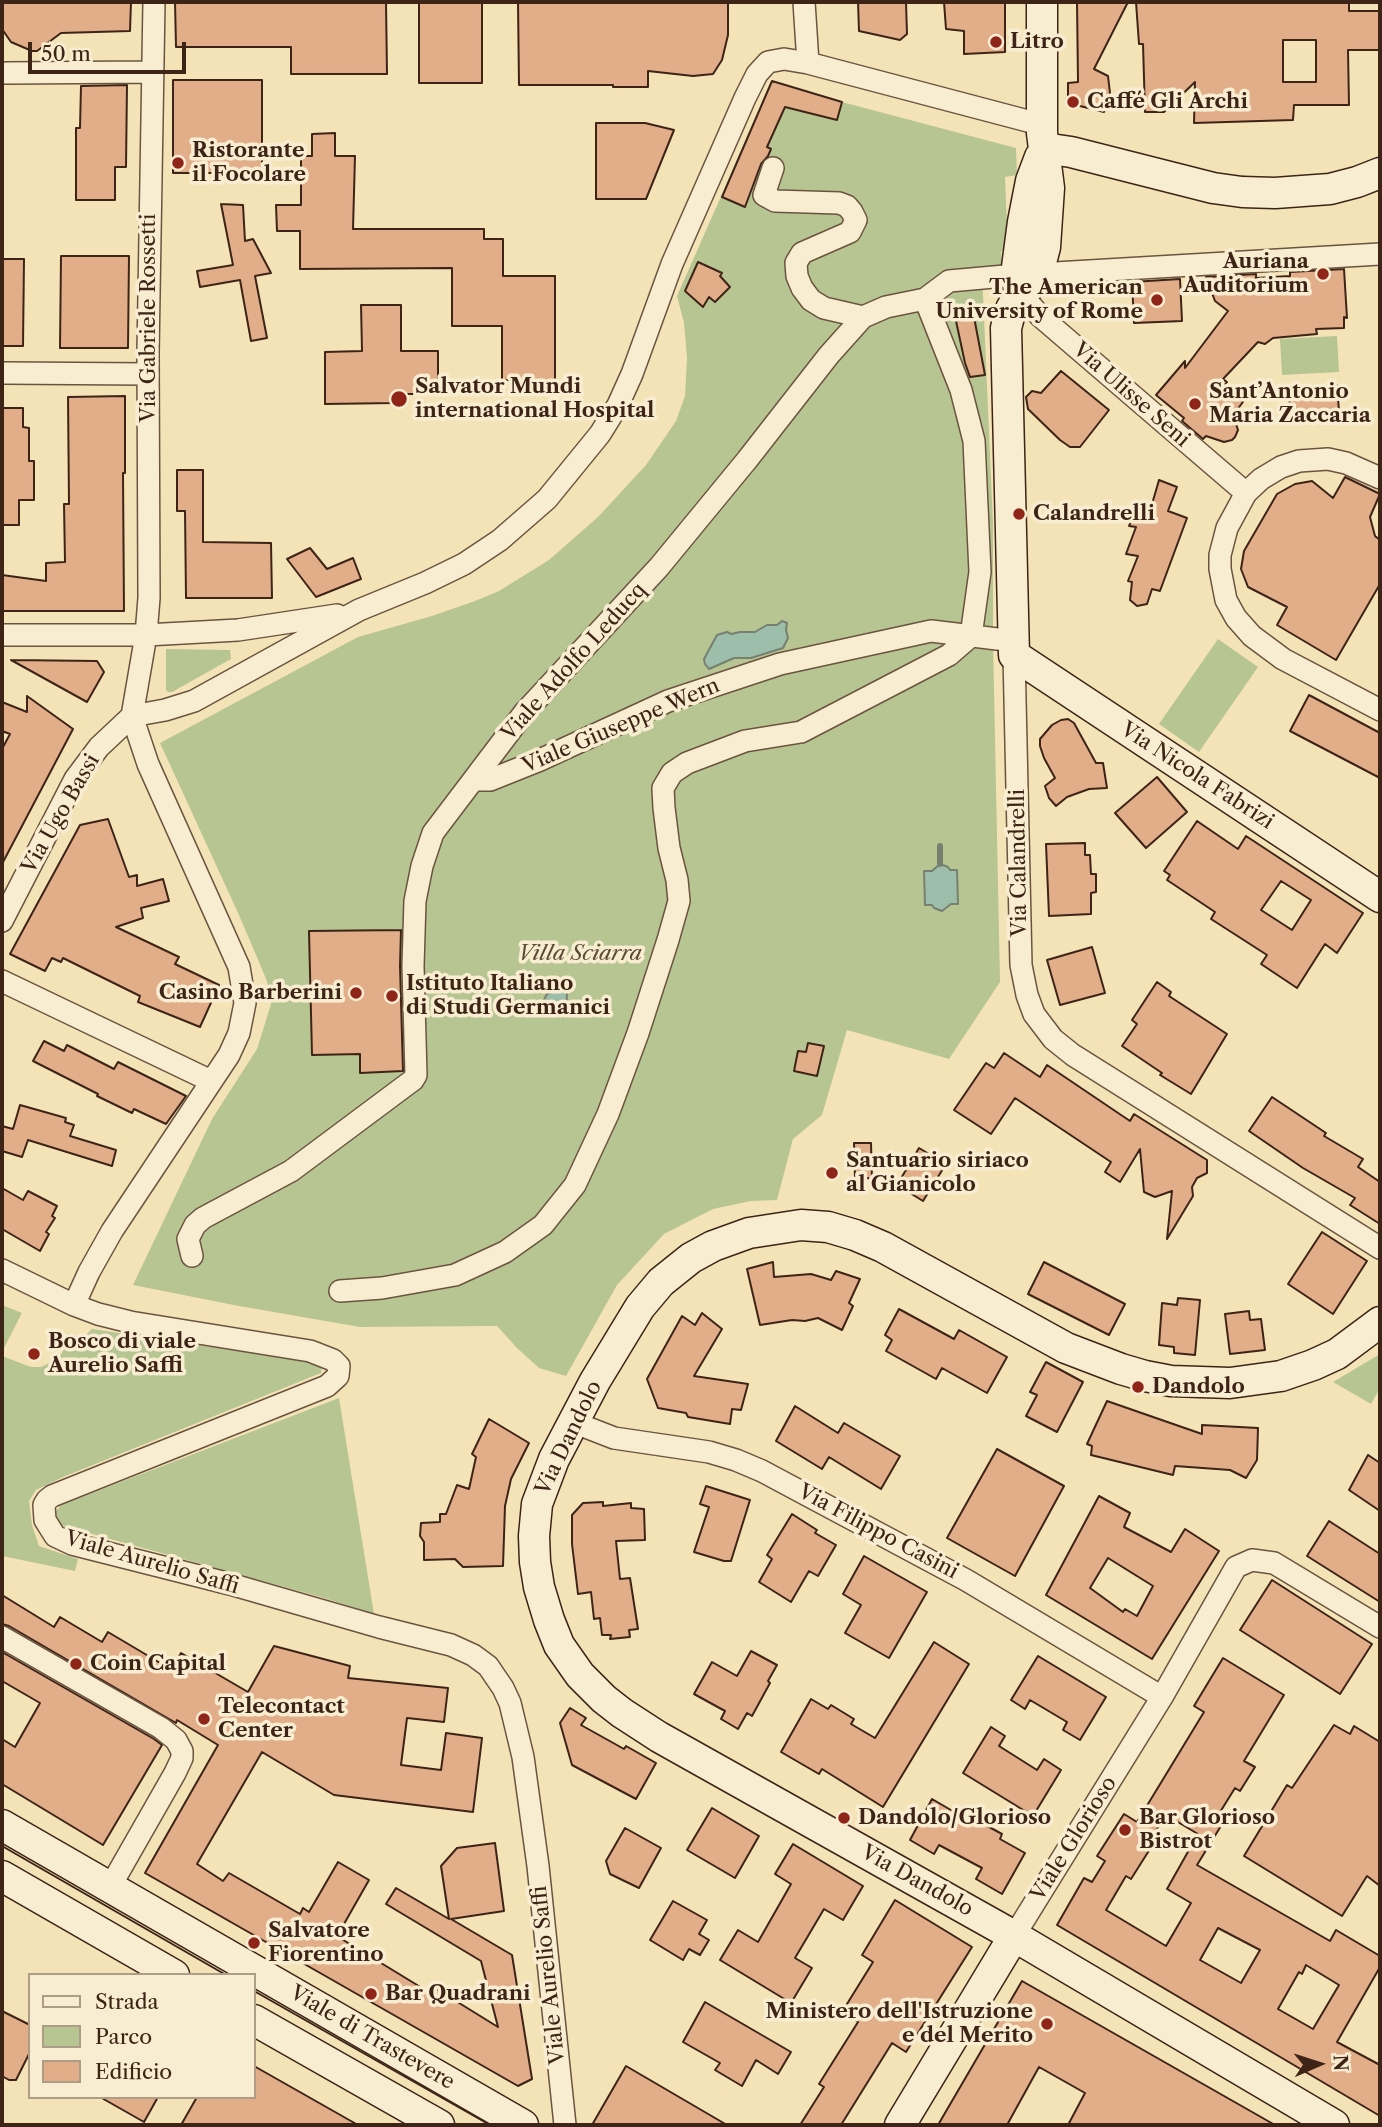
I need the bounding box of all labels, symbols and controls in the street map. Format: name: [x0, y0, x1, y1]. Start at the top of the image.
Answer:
scale bar: [32, 28, 189, 72]
place label: Litro: [1010, 29, 1064, 55]
marker: Litro: [988, 34, 1004, 50]
text: 50 m: [41, 41, 91, 66]
place label: Caffé Gli Archi: [1087, 89, 1248, 115]
marker: Caffé Gli Archi: [1065, 94, 1081, 110]
place label: Ristorante il Focolare: [192, 138, 306, 188]
marker: Ristorante il Focolare: [170, 155, 186, 171]
street label: Via Gabriele Rossetti: [136, 214, 162, 422]
place label: Auriana Auditorium: [1183, 249, 1309, 299]
marker: Auriana Auditorium: [1315, 266, 1331, 282]
place label: The American University of Rome: [936, 275, 1143, 325]
marker: The American University of Rome: [1149, 292, 1165, 308]
street label: Via Ulisse Seni: [1067, 337, 1195, 453]
place label: Salvator Mundi international Hospital: [415, 374, 654, 424]
place label: Sant’Antonio Maria Zaccaria: [1209, 379, 1371, 429]
marker: Salvator Mundi international Hospital: [389, 389, 409, 409]
marker: Sant’Antonio Maria Zaccaria: [1187, 396, 1203, 412]
place label: Calandrelli: [1033, 501, 1155, 527]
marker: Calandrelli: [1011, 506, 1027, 522]
street label: Viale Adolfo Leducq: [496, 578, 652, 746]
street label: Viale Giuseppe Wern: [519, 673, 723, 779]
street label: Via Nicola Fabrizi: [1116, 717, 1278, 835]
street label: Via Ugo Bassi: [17, 750, 105, 878]
street label: Via Calandrelli: [1005, 789, 1033, 937]
park label: Villa Sciarra: [518, 941, 642, 967]
place label: Istituto Italiano di Studi Germanici: [406, 971, 610, 1021]
place label: Casino Barberini: [159, 980, 342, 1006]
marker: Casino Barberini: [348, 985, 364, 1001]
marker: Istituto Italiano di Studi Germanici: [384, 988, 400, 1004]
place label: Santuario siriaco al Gianicolo: [846, 1148, 1029, 1198]
marker: Santuario siriaco al Gianicolo: [824, 1165, 840, 1181]
place label: Bosco di viale Aurelio Saffi: [48, 1329, 196, 1379]
marker: Bosco di viale Aurelio Saffi: [26, 1346, 42, 1362]
place label: Dandolo: [1152, 1374, 1245, 1400]
street label: Via Dandolo: [530, 1377, 608, 1499]
marker: Dandolo: [1130, 1379, 1146, 1395]
street label: Via Filippo Casini: [794, 1479, 962, 1585]
street label: Viale Aurelio Saffi: [62, 1526, 242, 1600]
place label: Coin Capital: [90, 1651, 226, 1677]
marker: Coin Capital: [68, 1656, 84, 1672]
place label: Telecontact Center: [218, 1694, 345, 1744]
marker: Telecontact Center: [196, 1711, 212, 1727]
street label: Viale Glorioso: [1026, 1772, 1122, 1906]
place label: Dandolo/Glorioso: [858, 1805, 1051, 1831]
place label: Bar Glorioso Bistrot: [1139, 1805, 1275, 1855]
marker: Dandolo/Glorioso: [836, 1810, 852, 1826]
marker: Bar Glorioso Bistrot: [1117, 1822, 1133, 1838]
street label: Via Dandolo: [857, 1840, 977, 1922]
street label: Viale Aurelio Saffi: [527, 1884, 571, 2066]
place label: Salvatore Fiorentino: [268, 1918, 384, 1968]
marker: Salvatore Fiorentino: [246, 1935, 262, 1951]
legend: [28, 1973, 256, 2099]
street label: Viale di Trastevere: [285, 1981, 459, 2095]
place label: Bar Quadrani: [385, 1981, 531, 2007]
marker: Bar Quadrani: [363, 1986, 379, 2002]
text: Strada: [95, 1989, 159, 2014]
place label: Ministero dell'Istruzione e del Merito: [766, 1999, 1033, 2049]
marker: Ministero dell'Istruzione e del Merito: [1039, 2016, 1055, 2032]
text: Parco: [95, 2024, 152, 2049]
north arrow: [1284, 2029, 1354, 2099]
text: N: [1329, 2054, 1352, 2072]
text: Edificio: [95, 2059, 172, 2084]

